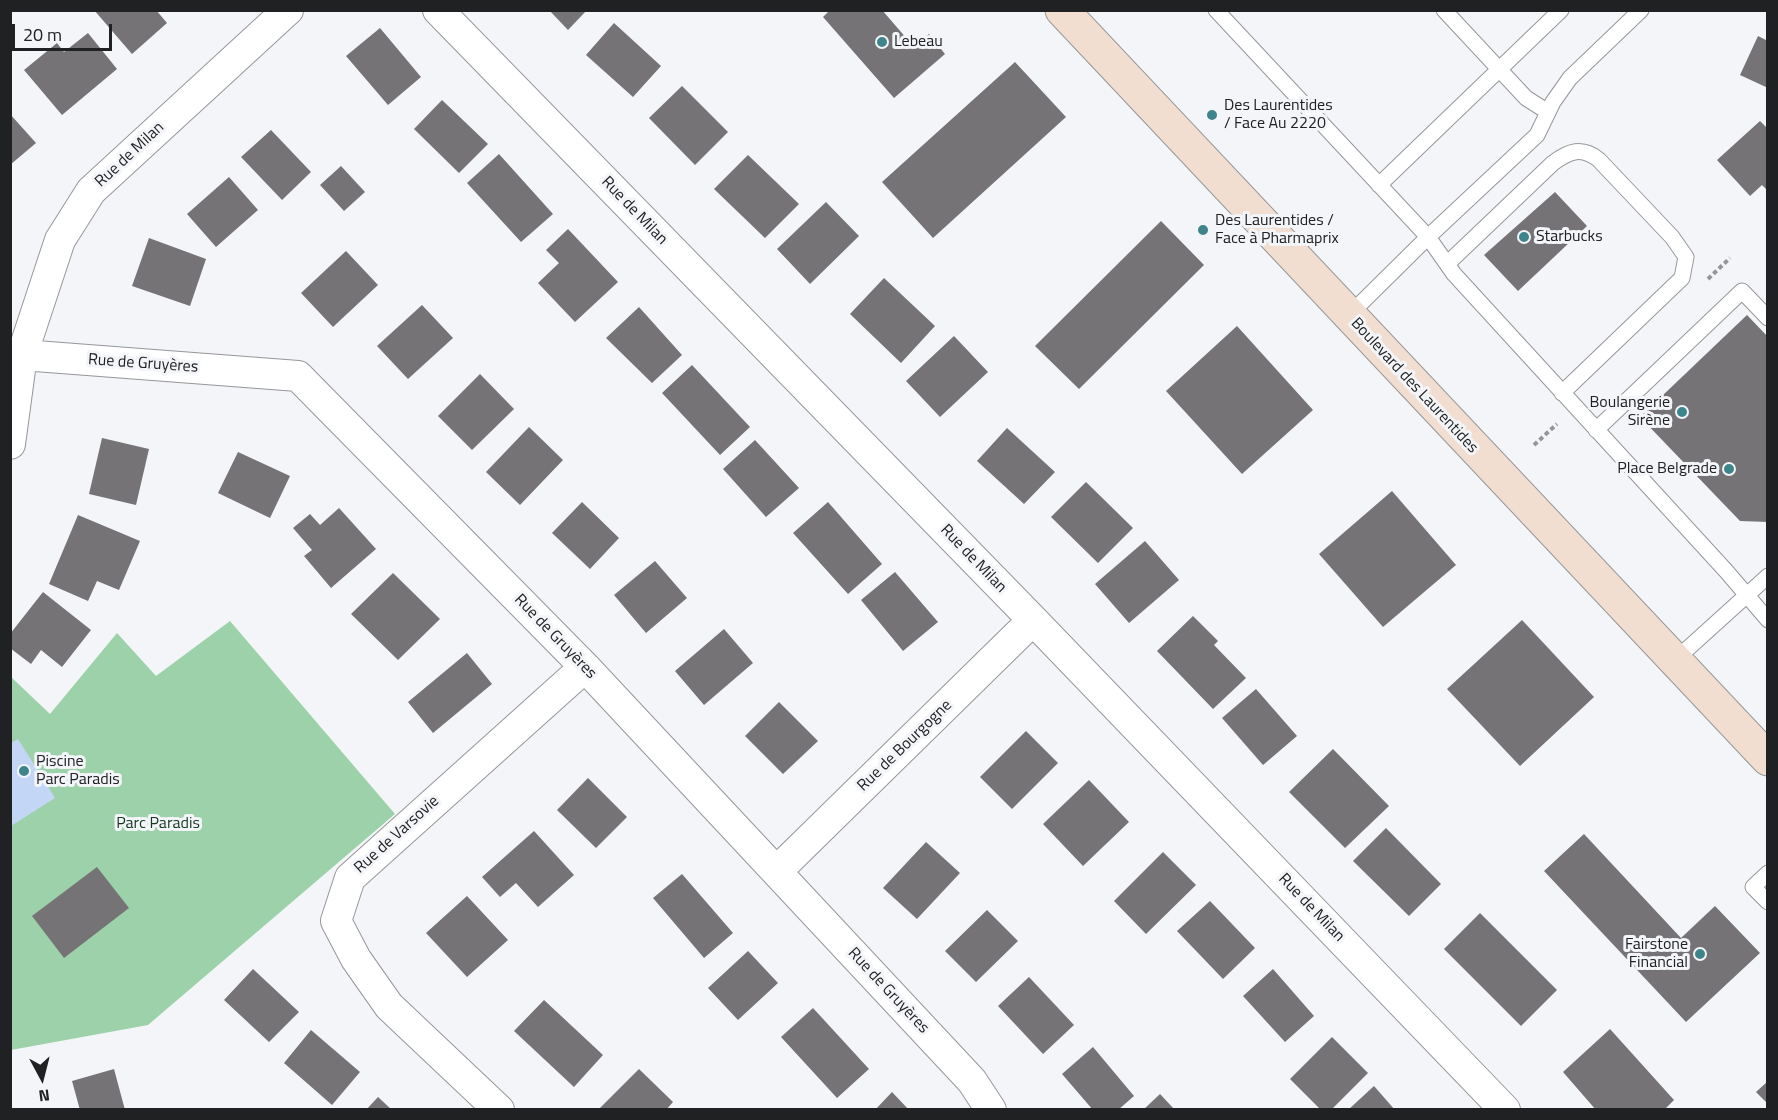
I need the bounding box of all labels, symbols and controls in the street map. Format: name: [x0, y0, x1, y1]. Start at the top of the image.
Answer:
scale bar: [15, 12, 116, 50]
text: 20 m: [23, 21, 62, 48]
place label: Lebeau: [894, 32, 943, 52]
marker: Lebeau: [875, 35, 889, 49]
place label: Des Laurentides / Face Au 2220: [1224, 96, 1333, 134]
marker: Des Laurentides / Face Au 2220: [1205, 108, 1219, 122]
street label: Rue de Milan: [92, 118, 168, 192]
street label: Rue de Milan: [597, 173, 671, 249]
place label: Des Laurentides / Face à Pharmaprix: [1215, 211, 1339, 249]
marker: Des Laurentides / Face à Pharmaprix: [1196, 223, 1210, 237]
place label: Starbucks: [1536, 227, 1603, 247]
marker: Starbucks: [1517, 230, 1531, 244]
street label: Boulevard des Laurentides: [1346, 314, 1482, 458]
street label: Rue de Gruyères: [87, 351, 199, 377]
place label: Boulangerie Sirène: [1589, 393, 1670, 431]
marker: Boulangerie Sirène: [1675, 405, 1689, 419]
place label: Place Belgrade: [1617, 459, 1717, 479]
marker: Place Belgrade: [1722, 462, 1736, 476]
street label: Rue de Milan: [936, 521, 1010, 597]
street label: Rue de Gruyères: [510, 591, 600, 683]
street label: Rue de Bourgogne: [854, 696, 956, 796]
place label: Piscine Parc Paradis: [36, 752, 120, 790]
marker: Piscine Parc Paradis: [17, 764, 31, 778]
street label: Rue de Varsovie: [351, 792, 443, 878]
park label: Parc Paradis: [116, 814, 200, 834]
street label: Rue de Milan: [1274, 870, 1348, 946]
place label: Fairstone Financial: [1625, 935, 1688, 973]
street label: Rue de Gruyères: [843, 944, 933, 1038]
marker: Fairstone Financial: [1693, 947, 1707, 961]
north arrow: [12, 1048, 72, 1108]
text: N: [37, 1083, 51, 1108]

